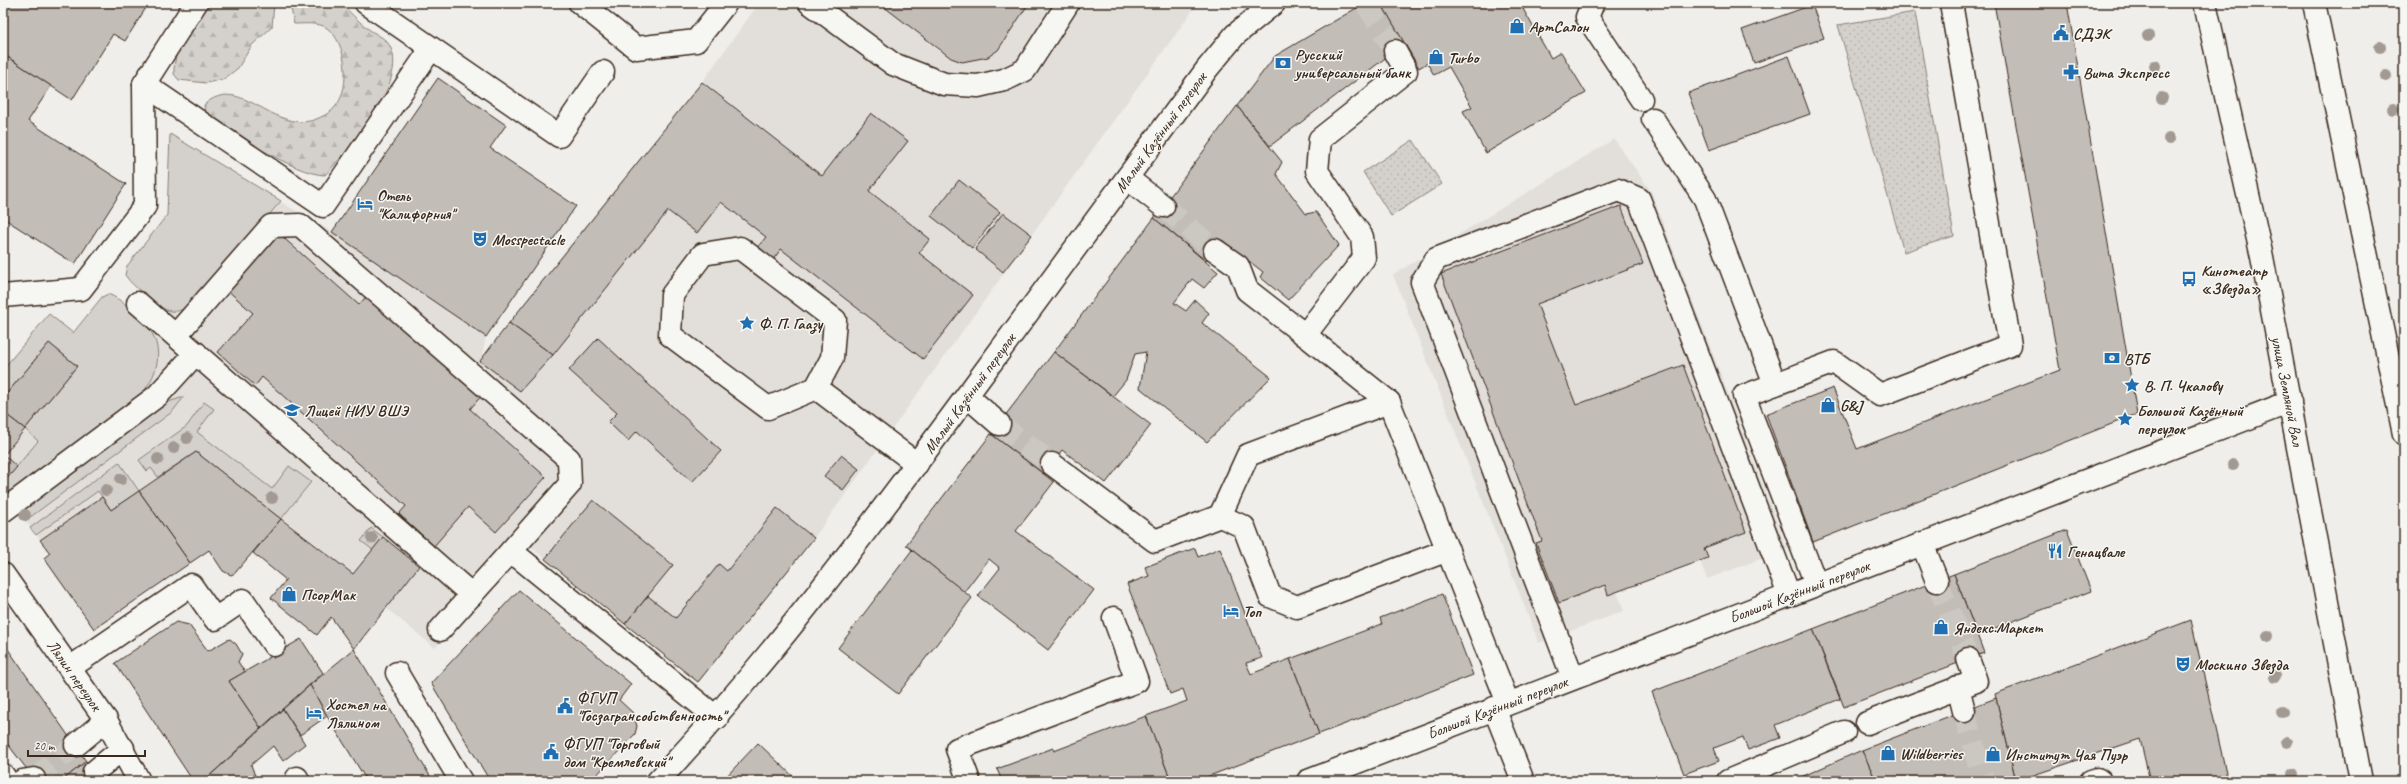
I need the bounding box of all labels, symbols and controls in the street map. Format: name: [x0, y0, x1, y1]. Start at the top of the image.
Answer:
shop icon: АртСалон: [1508, 17, 1526, 35]
place label: АртСалон: [1529, 17, 1589, 37]
public building icon: СДЭК: [2052, 24, 2070, 42]
place label: СДЭК: [2073, 24, 2114, 44]
place label: Русский универсальный банк: [1293, 45, 1412, 83]
shop icon: Turbo: [1427, 48, 1445, 66]
place label: Turbo: [1448, 48, 1481, 68]
bank icon: Русский универсальный банк: [1274, 54, 1292, 72]
pharmacy icon: Вита Экспресс: [2062, 63, 2080, 81]
place label: Вита Экспресс: [2083, 63, 2170, 83]
street label: Малый Казённый переулок: [1110, 67, 1212, 197]
place label: Отель "Калифорния": [377, 186, 459, 224]
hotel icon: Отель "Калифорния": [356, 195, 374, 213]
theatre icon: Mosspectacle: [471, 230, 489, 248]
place label: Mosspectacle: [492, 230, 566, 250]
place label: Кинотеатр «Звезда»: [2201, 261, 2268, 299]
bus stop icon: Кинотеатр «Звезда»: [2180, 270, 2198, 288]
place icon: Ф. П. Гаазу: [738, 314, 756, 332]
place label: Ф. П. Гаазу: [759, 314, 824, 334]
street label: Малый Казённый переулок: [919, 328, 1021, 458]
street label: улица Земляной Вал: [2266, 334, 2308, 449]
bank icon: ВТБ: [2103, 349, 2121, 367]
place label: ВТБ: [2124, 349, 2152, 369]
place icon: В. П. Чкалову: [2123, 376, 2141, 394]
place label: В. П. Чкалову: [2144, 376, 2224, 396]
shop icon: G&J: [1819, 396, 1837, 414]
place label: G&J: [1840, 396, 1865, 416]
school or university icon: Лицей НИУ ВШЭ: [283, 401, 301, 419]
place label: Лицей НИУ ВШЭ: [304, 401, 410, 421]
place label: Большой Казённый переулок: [2137, 401, 2244, 439]
place icon: Большой Казённый переулок: [2116, 410, 2134, 428]
restaurant icon: Генацвале: [2046, 542, 2064, 560]
place label: Генацвале: [2067, 542, 2126, 562]
street label: Большой Казённый переулок: [1726, 555, 1874, 628]
shop icon: ПсорМак: [280, 585, 298, 603]
place label: ПсорМак: [301, 585, 357, 605]
hotel icon: Топ: [1222, 602, 1240, 620]
place label: Топ: [1243, 602, 1262, 622]
shop icon: Яндекс.Маркет: [1932, 618, 1950, 636]
place label: Яндекс.Маркет: [1953, 618, 2043, 638]
street label: Лялин переулок: [42, 636, 107, 716]
theatre icon: Москино Звезда: [2174, 655, 2192, 673]
place label: Москино Звезда: [2195, 655, 2289, 675]
street label: Большой Казённый переулок: [1424, 671, 1572, 744]
place label: ФГУП "Госзагрансобственность": [577, 688, 730, 726]
place label: Хостел на Лялином: [326, 695, 388, 733]
public building icon: ФГУП "Госзагрансобственность": [556, 697, 574, 715]
hotel icon: Хостел на Лялином: [305, 704, 323, 722]
scale bar: [28, 732, 145, 758]
place label: ФГУП "Торговый дом "Кремлевский": [563, 734, 674, 772]
text: 20 m: [34, 738, 56, 754]
public building icon: ФГУП "Торговый дом "Кремлевский": [542, 743, 560, 761]
shop icon: Wildberries: [1879, 744, 1897, 762]
place label: Wildberries: [1900, 744, 1964, 764]
shop icon: Институт Чая Пуэр: [1984, 745, 2002, 763]
place label: Институт Чая Пуэр: [2005, 745, 2128, 765]

